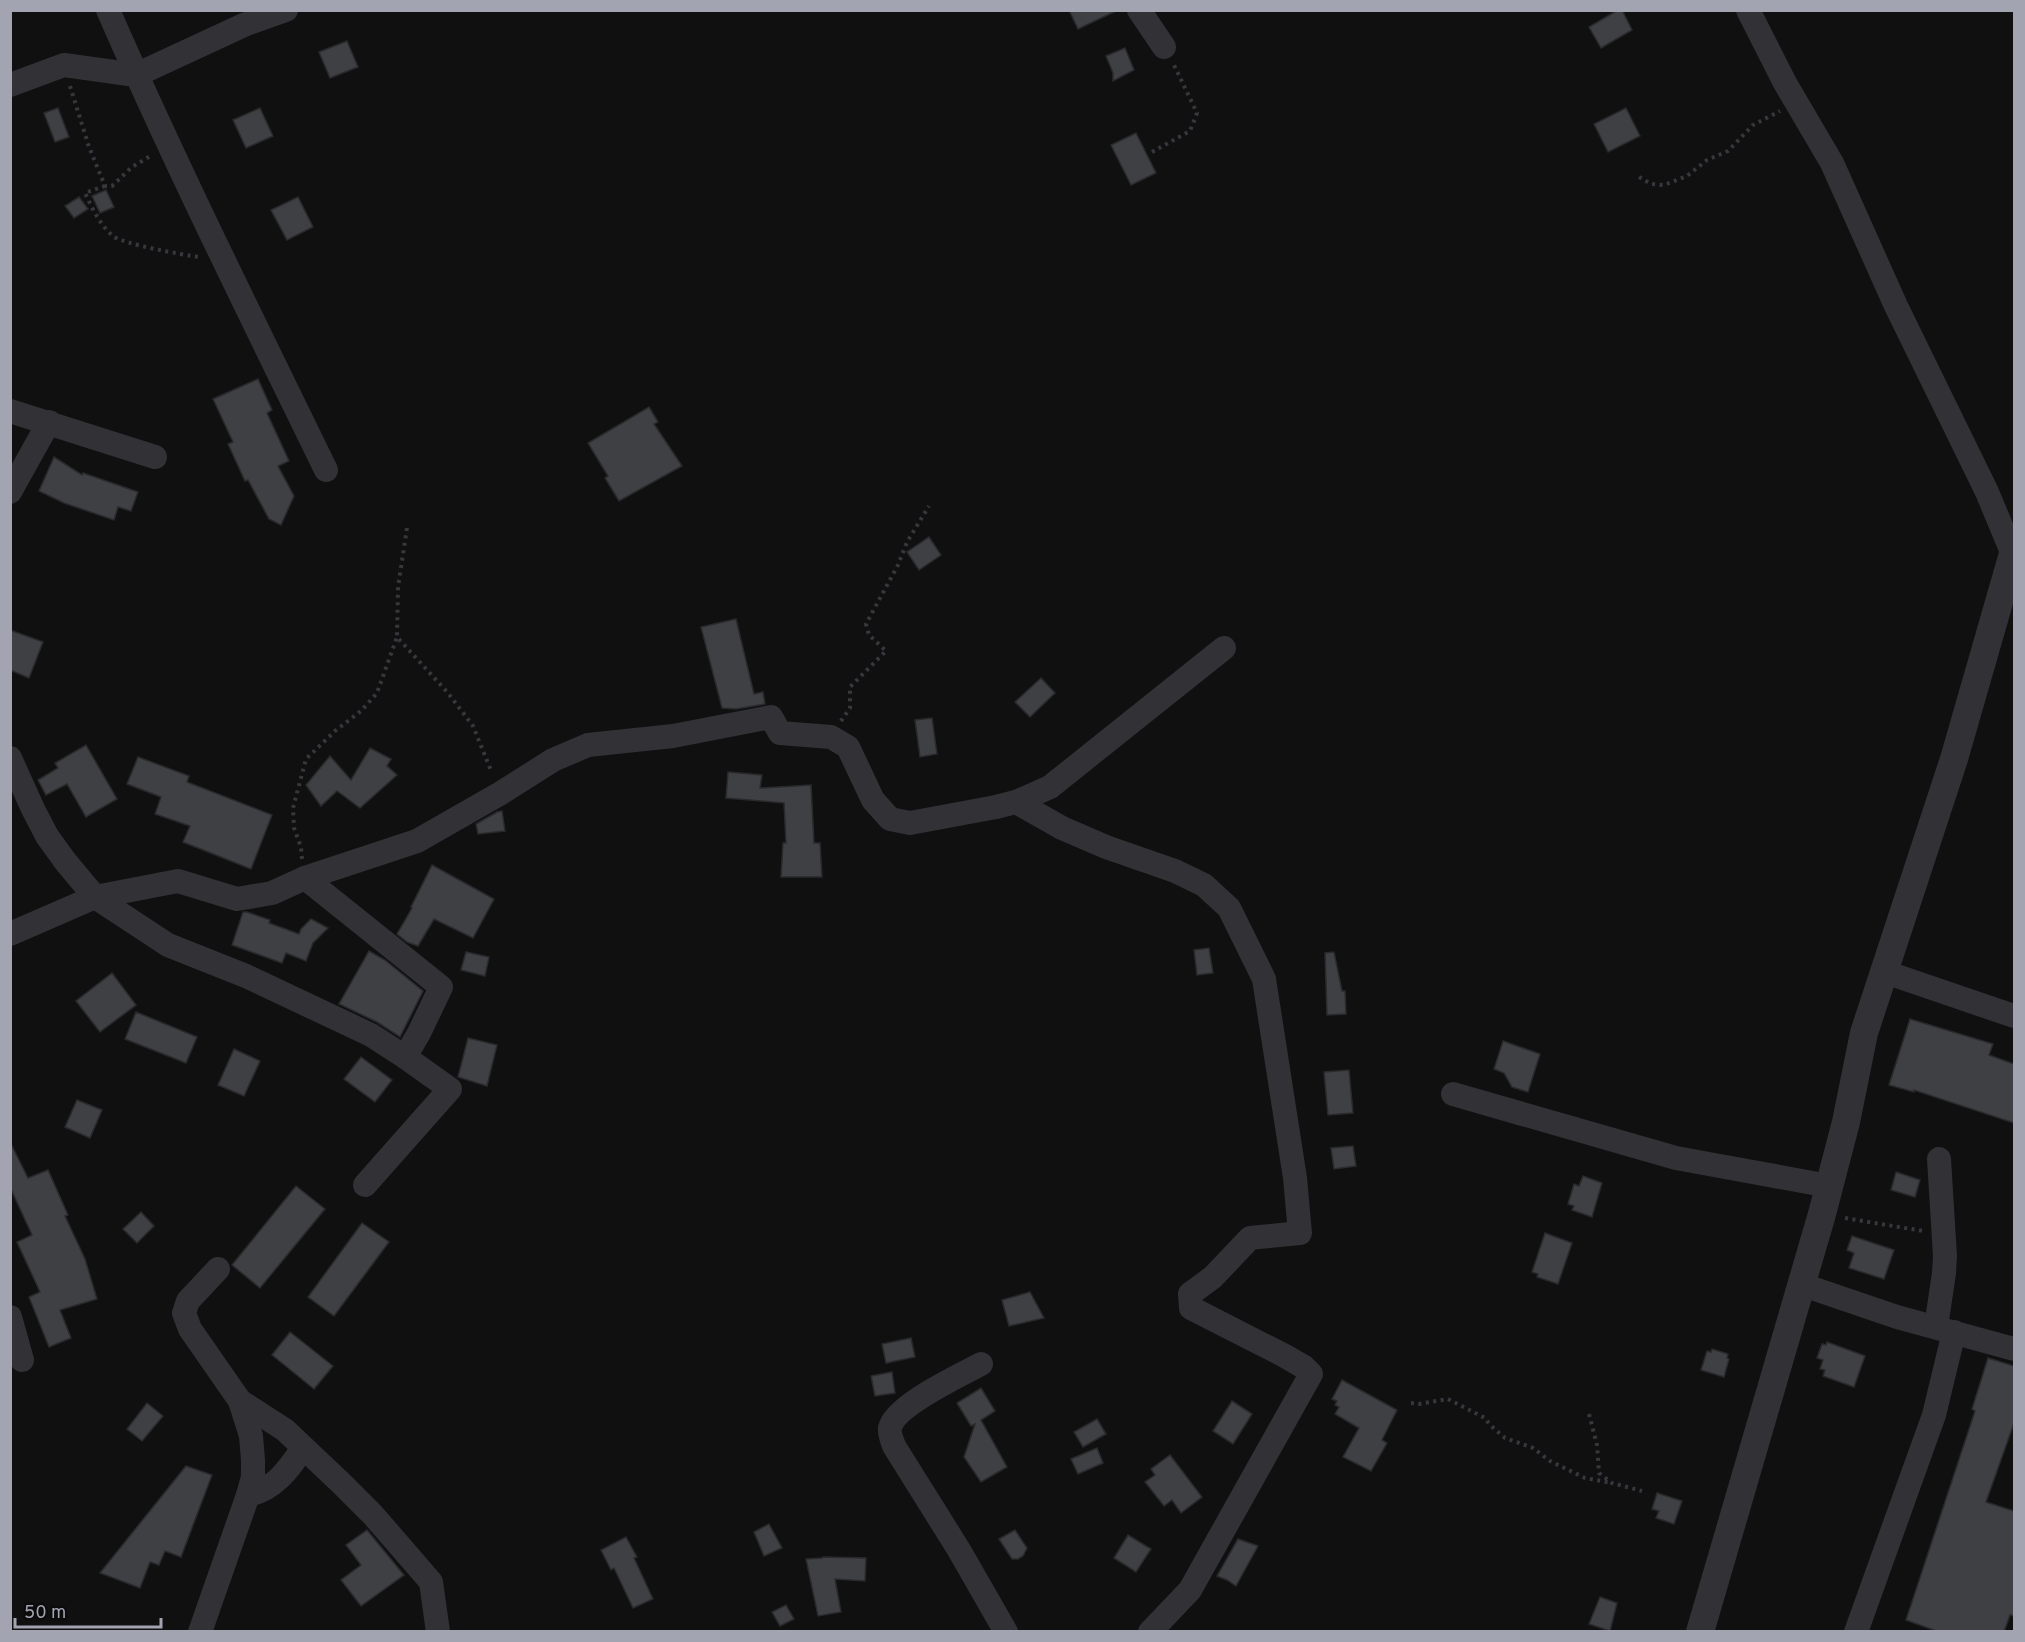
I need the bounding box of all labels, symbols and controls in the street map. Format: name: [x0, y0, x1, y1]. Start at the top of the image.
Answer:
scale bar: [15, 1591, 160, 1629]
text: 50 m: [24, 1602, 66, 1625]

